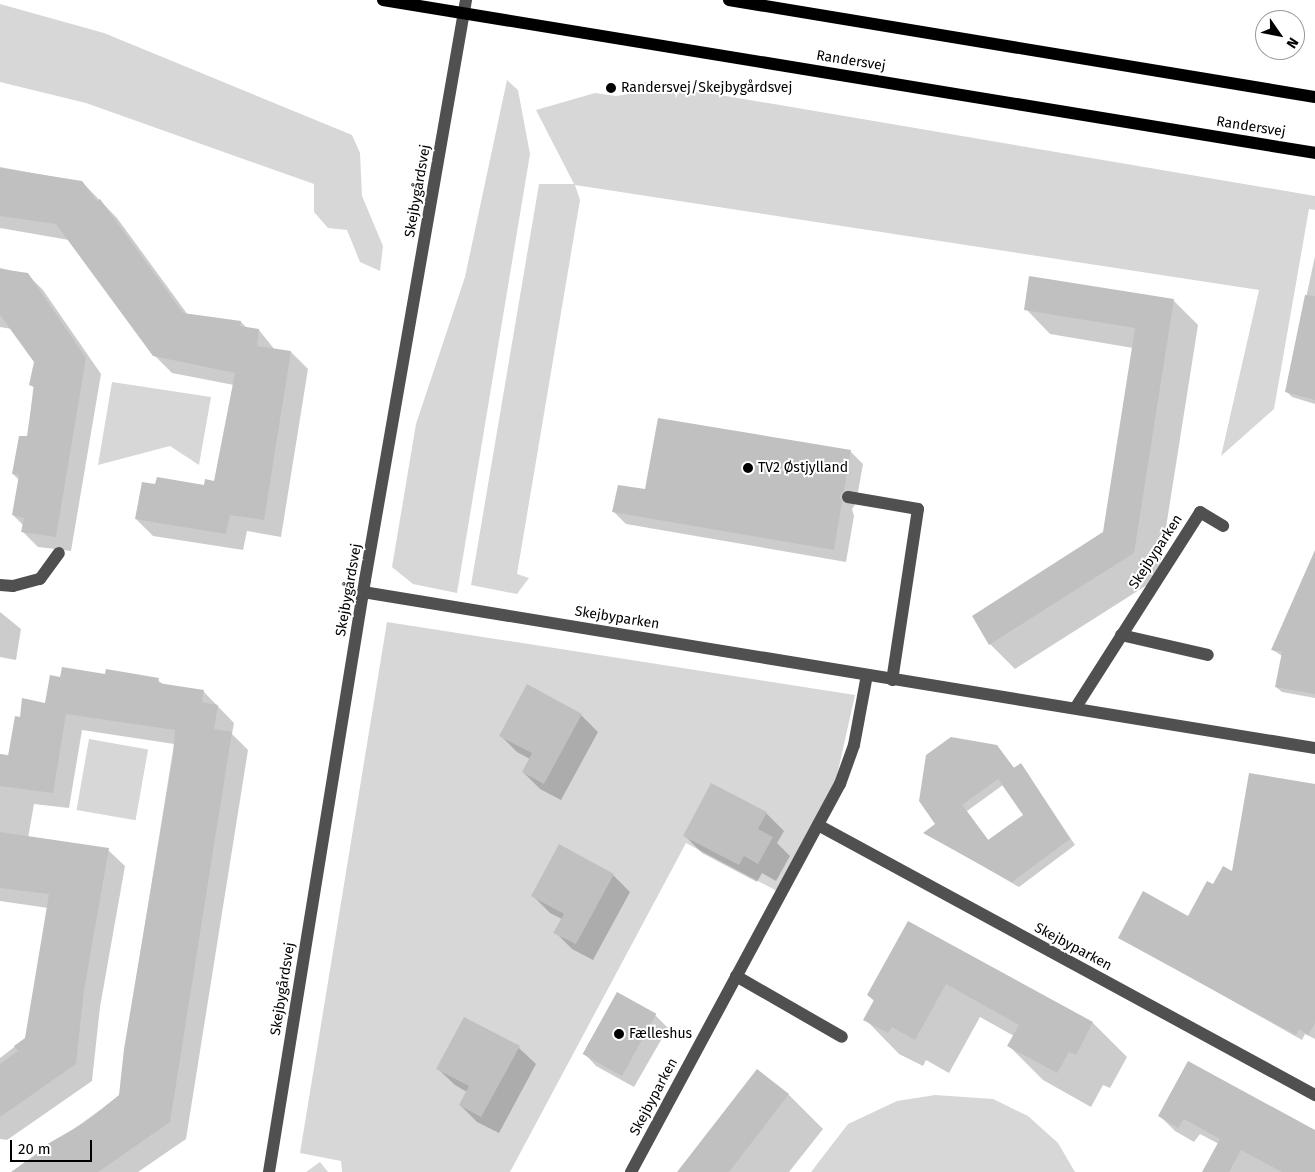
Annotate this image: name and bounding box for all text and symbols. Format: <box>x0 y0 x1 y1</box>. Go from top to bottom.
north arrow <box>1255 10 1305 60</box>
text: N <box>1283 34 1302 51</box>
street label: Randersvej <box>815 47 887 75</box>
place label: Randersvej/Skejbygårdsvej <box>621 80 792 96</box>
marker: Randersvej/Skejbygårdsvej <box>605 82 617 94</box>
street label: Randersvej <box>1215 113 1287 141</box>
street label: Skejbygårdsvej <box>402 143 434 239</box>
place label: TV2 Østjylland <box>758 460 848 476</box>
marker: TV2 Østjylland <box>742 462 754 474</box>
street label: Skejbyparken <box>1126 512 1186 592</box>
street label: Skejbygårdsvej <box>333 542 365 638</box>
street label: Skejbyparken <box>573 603 661 633</box>
street label: Skejbyparken <box>1031 920 1115 974</box>
street label: Skejbygårdsvej <box>267 941 299 1037</box>
place label: Fælleshus <box>629 1026 692 1042</box>
marker: Fælleshus <box>613 1028 625 1040</box>
street label: Skejbyparken <box>627 1055 681 1139</box>
scale bar <box>12 1130 95 1162</box>
text: 20 m <box>18 1140 51 1158</box>

